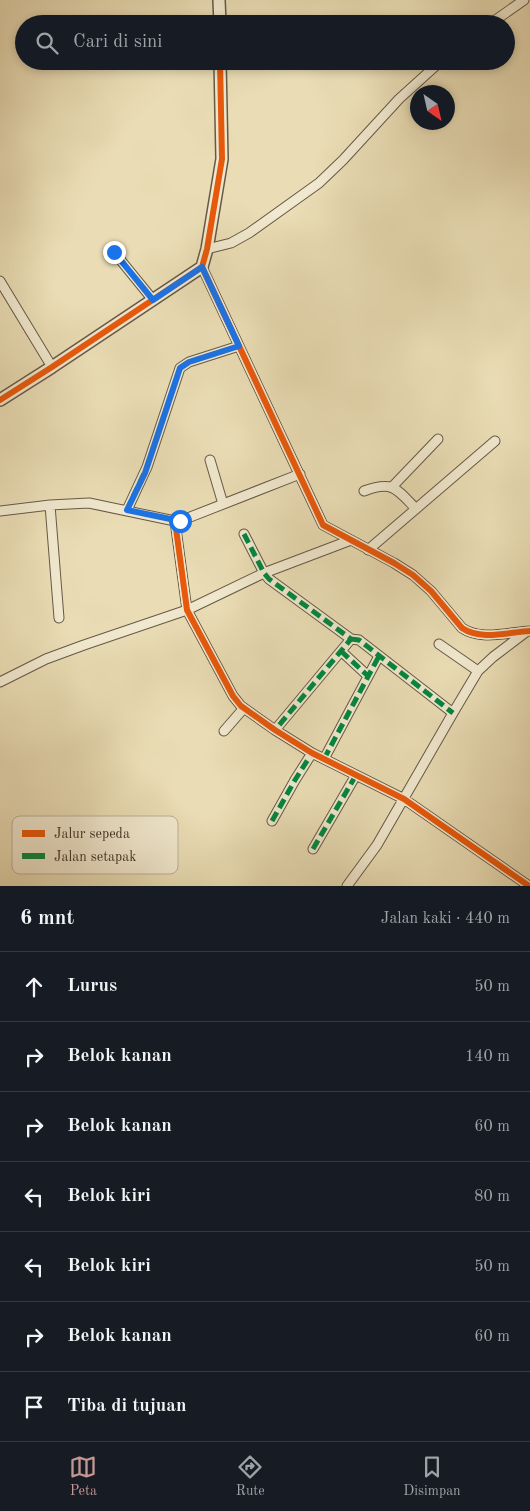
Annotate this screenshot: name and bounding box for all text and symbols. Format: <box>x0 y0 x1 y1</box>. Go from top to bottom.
search box <box>15 15 515 70</box>
icon: search <box>33 29 61 57</box>
text: Cari di sini <box>73 33 163 52</box>
north arrow <box>410 85 455 130</box>
route end <box>103 241 126 264</box>
route start <box>169 510 192 533</box>
legend <box>12 816 178 874</box>
text: Jalur sepeda <box>54 827 130 841</box>
text: Jalan setapak <box>54 850 136 864</box>
text: 6 mnt <box>20 908 74 929</box>
text: Jalan kaki · 440 m <box>381 911 510 927</box>
icon: ahead <box>20 973 48 1001</box>
text: Lurus <box>67 977 117 996</box>
text: 50 m <box>474 979 510 995</box>
icon: right <box>20 1043 48 1071</box>
text: Belok kanan <box>67 1047 172 1066</box>
text: 140 m <box>465 1049 510 1065</box>
icon: right <box>20 1113 48 1141</box>
text: Belok kanan <box>67 1117 172 1136</box>
text: 60 m <box>474 1119 510 1135</box>
icon: left <box>20 1183 48 1211</box>
text: Belok kiri <box>67 1187 151 1206</box>
text: 80 m <box>474 1189 510 1205</box>
icon: left <box>20 1253 48 1281</box>
text: Belok kiri <box>67 1257 151 1276</box>
text: 50 m <box>474 1259 510 1275</box>
icon: right <box>20 1323 48 1351</box>
text: Belok kanan <box>67 1327 172 1346</box>
text: 60 m <box>474 1329 510 1345</box>
icon: arrive <box>20 1393 48 1421</box>
text: Tiba di tujuan <box>67 1397 187 1416</box>
tab: Peta <box>69 1453 97 1500</box>
tab: Rute <box>236 1453 265 1500</box>
tab: Disimpan <box>403 1453 461 1500</box>

